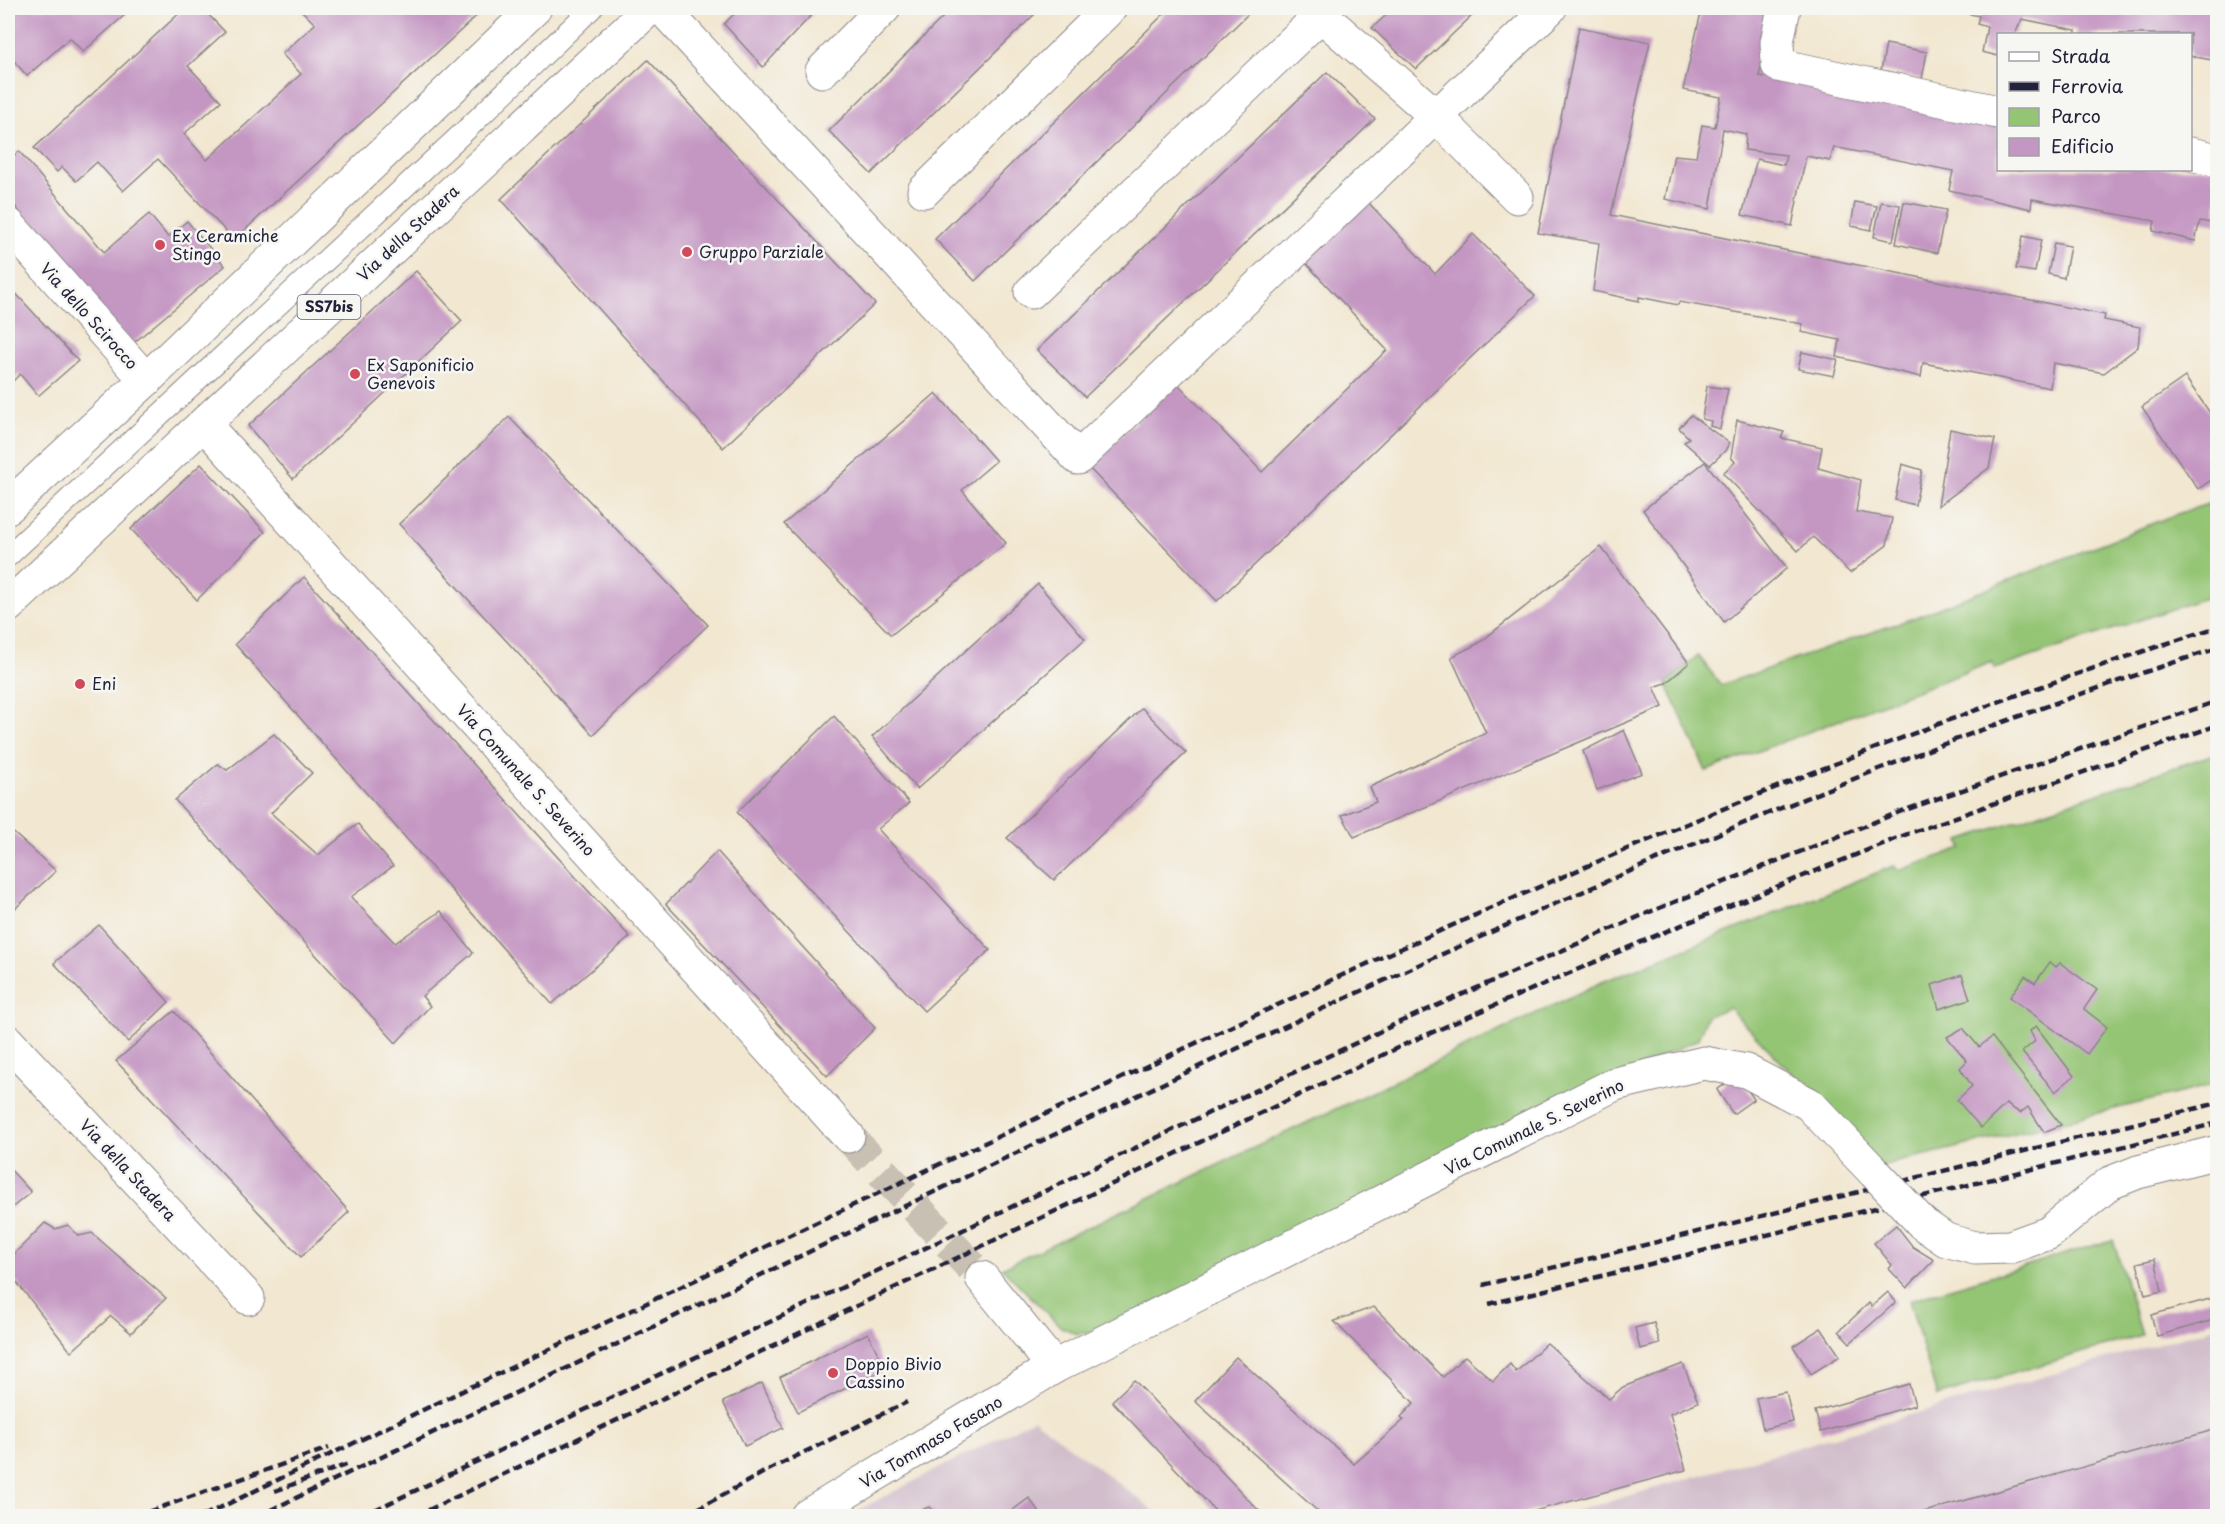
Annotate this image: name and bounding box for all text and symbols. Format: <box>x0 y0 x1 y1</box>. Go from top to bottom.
legend <box>1997 33 2192 171</box>
text: Strada <box>2051 42 2111 69</box>
text: Ferrovia <box>2051 72 2124 99</box>
text: Parco <box>2051 102 2101 129</box>
text: Edificio <box>2051 132 2114 159</box>
street label: Via della Stadera <box>351 178 464 286</box>
place label: Ex Ceramiche Stingo <box>172 223 278 265</box>
marker: Ex Ceramiche Stingo <box>153 238 167 252</box>
place label: Gruppo Parziale <box>699 239 824 263</box>
marker: Gruppo Parziale <box>680 245 694 259</box>
street label: Via dello Scirocco <box>35 257 144 374</box>
road number: SS7bis <box>298 295 360 319</box>
place label: Ex Saponificio Genevois <box>367 352 474 394</box>
marker: Ex Saponificio Genevois <box>348 367 362 381</box>
place label: Eni <box>92 671 116 695</box>
marker: Eni <box>73 677 87 691</box>
street label: Via Comunale S. Severino <box>452 698 602 861</box>
street label: Via Comunale S. Severino <box>1440 1072 1627 1180</box>
street label: Via della Stadera <box>75 1113 183 1226</box>
place label: Doppio Bivio Cassino <box>845 1351 942 1393</box>
marker: Doppio Bivio Cassino <box>826 1366 840 1380</box>
street label: Via Tommaso Fasano <box>855 1389 1007 1493</box>

